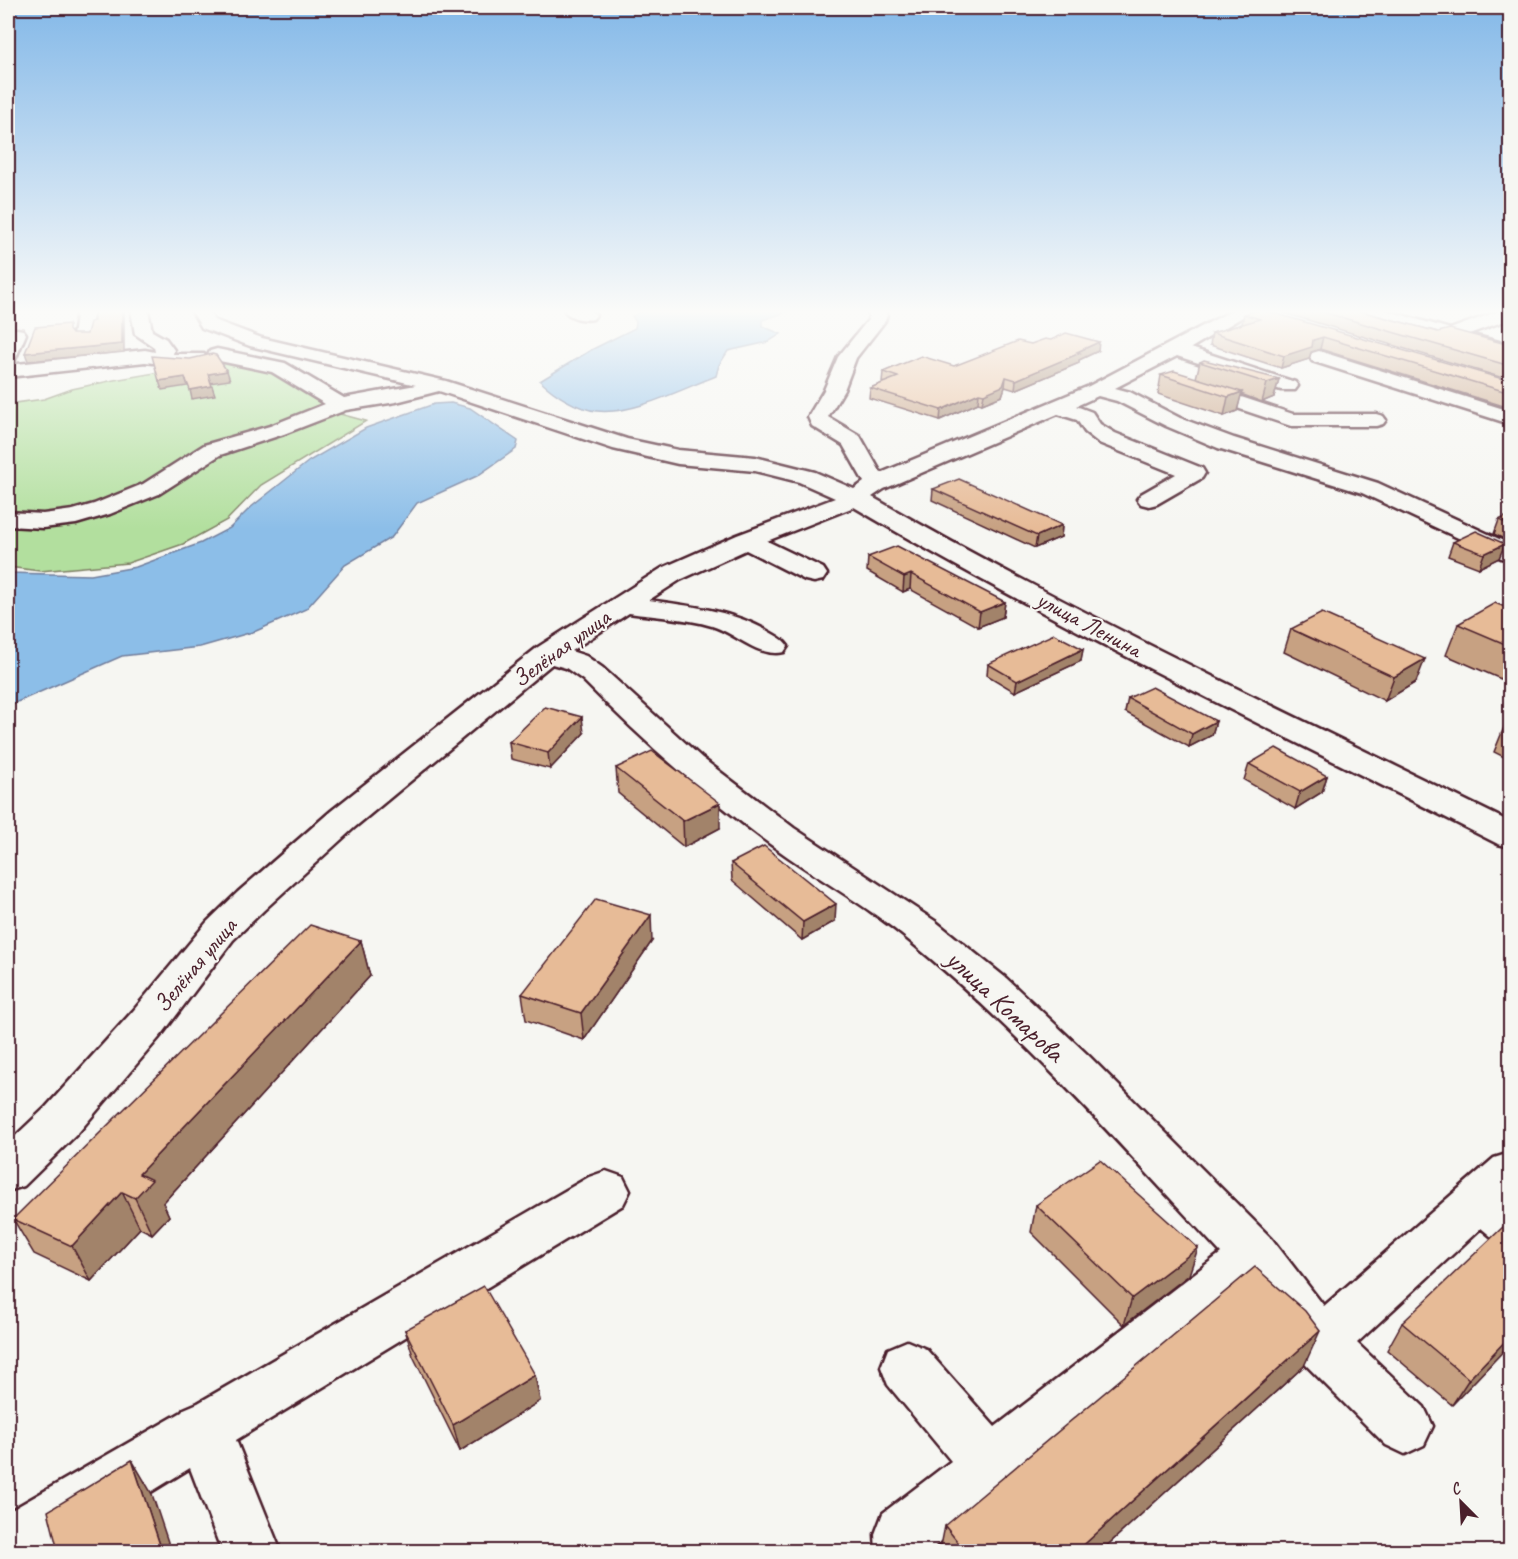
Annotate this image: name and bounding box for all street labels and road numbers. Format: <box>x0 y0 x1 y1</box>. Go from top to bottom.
street label: улица Ленина <box>1030 583 1148 665</box>
street label: Зелёная улица <box>506 602 617 694</box>
street label: Зелёная улица <box>147 911 244 1018</box>
street label: улица Комарова <box>938 940 1074 1070</box>

